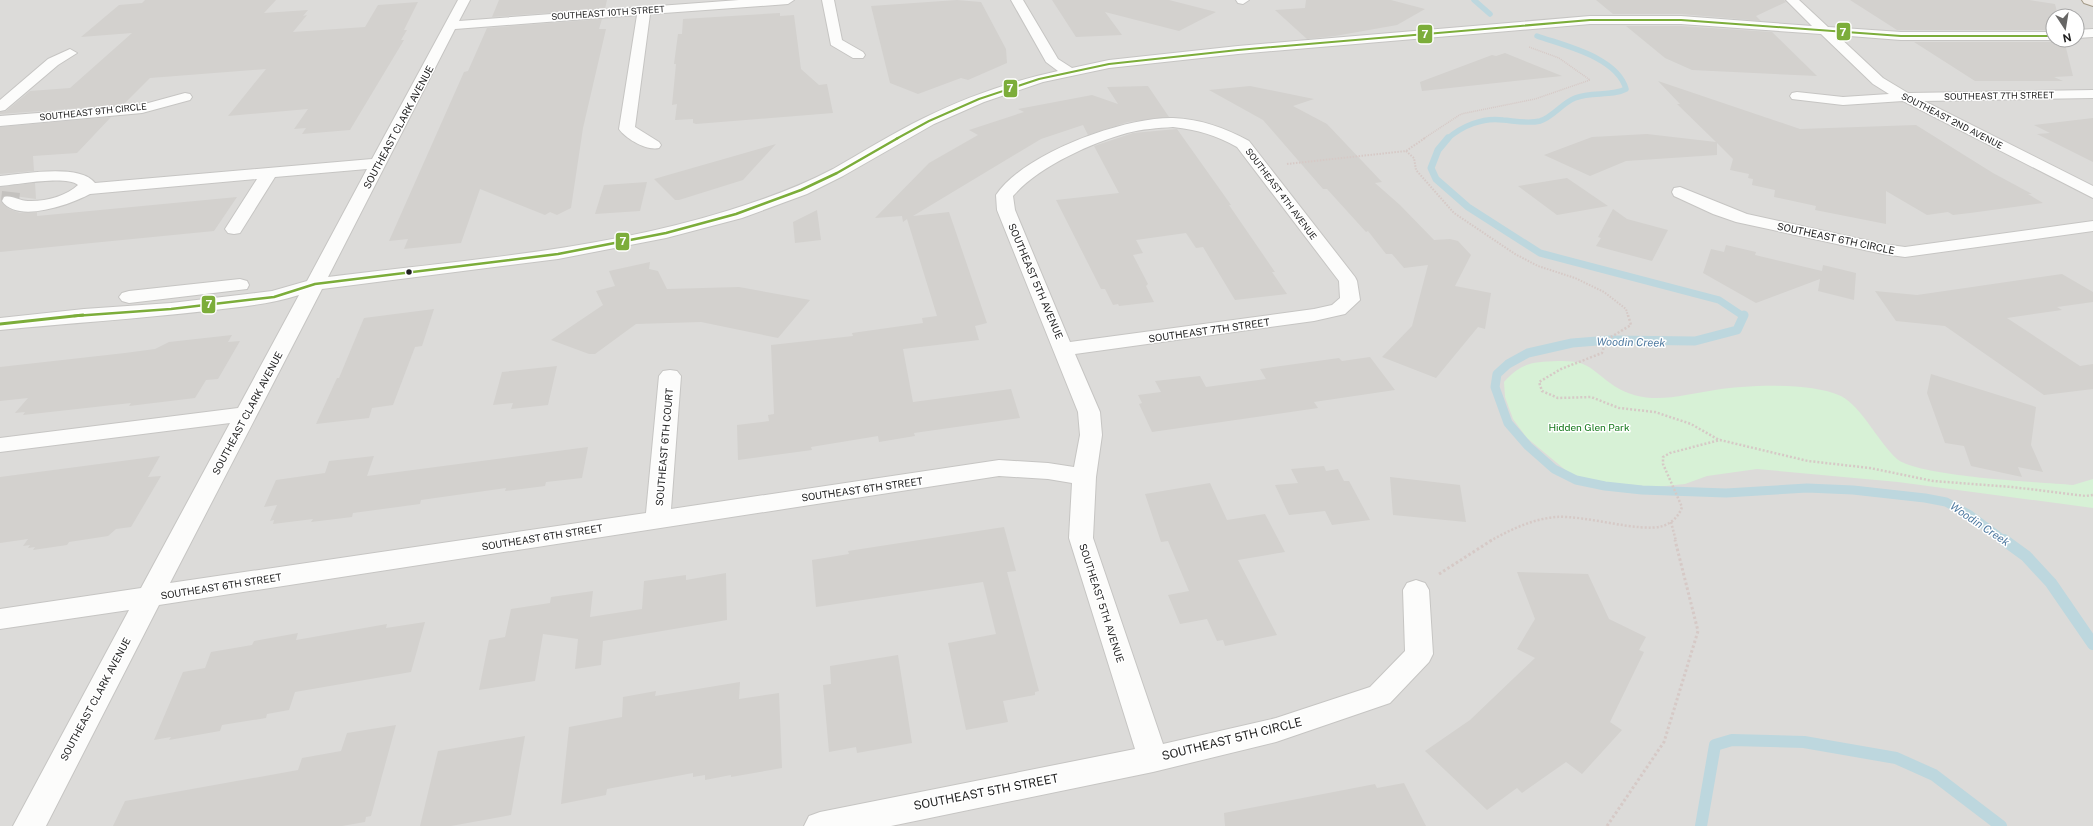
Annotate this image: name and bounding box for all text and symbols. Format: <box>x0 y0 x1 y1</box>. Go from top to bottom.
street label: SOUTHEAST 10TH STREET <box>551 3 666 22</box>
north arrow <box>2045 8 2085 48</box>
line badge: 7 <box>1836 22 1851 41</box>
line badge: 7 <box>1417 24 1433 44</box>
text: 7 <box>1840 26 1847 38</box>
text: 7 <box>1422 28 1429 40</box>
text: N <box>2062 31 2073 45</box>
street label: SOUTHEAST CLARK AVENUE <box>360 63 436 191</box>
line badge: 7 <box>1003 79 1018 98</box>
text: 7 <box>1007 82 1014 94</box>
street label: SOUTHEAST 7TH STREET <box>1944 89 2055 102</box>
street label: SOUTHEAST 2ND AVENUE <box>1900 90 2005 151</box>
street label: SOUTHEAST 9TH CIRCLE <box>39 100 148 123</box>
street label: SOUTHEAST 4TH AVENUE <box>1243 146 1320 242</box>
street label: SOUTHEAST 6TH CIRCLE <box>1776 220 1896 256</box>
street label: SOUTHEAST 5TH AVENUE <box>1006 221 1066 341</box>
line badge: 7 <box>615 232 630 251</box>
text: 7 <box>620 235 627 247</box>
unlabelled marker <box>404 267 414 277</box>
line badge: 7 <box>201 295 216 314</box>
text: 7 <box>206 298 213 310</box>
street label: SOUTHEAST 7TH STREET <box>1148 316 1270 344</box>
water label: Woodin Creek <box>1597 335 1666 349</box>
street label: SOUTHEAST CLARK AVENUE <box>209 349 285 477</box>
street label: SOUTHEAST 6TH COURT <box>653 387 675 506</box>
park label: Hidden Glen Park <box>1548 421 1630 433</box>
street label: SOUTHEAST 6TH STREET <box>801 475 924 503</box>
water label: Woodin Creek <box>1948 500 2012 548</box>
street label: SOUTHEAST 6TH STREET <box>481 521 603 553</box>
street label: SOUTHEAST 5TH AVENUE <box>1077 542 1127 664</box>
street label: SOUTHEAST 6TH STREET <box>160 570 282 602</box>
street label: SOUTHEAST CLARK AVENUE <box>57 635 133 763</box>
street label: SOUTHEAST 5TH CIRCLE <box>1160 715 1304 763</box>
street label: SOUTHEAST 5TH STREET <box>912 771 1060 813</box>

